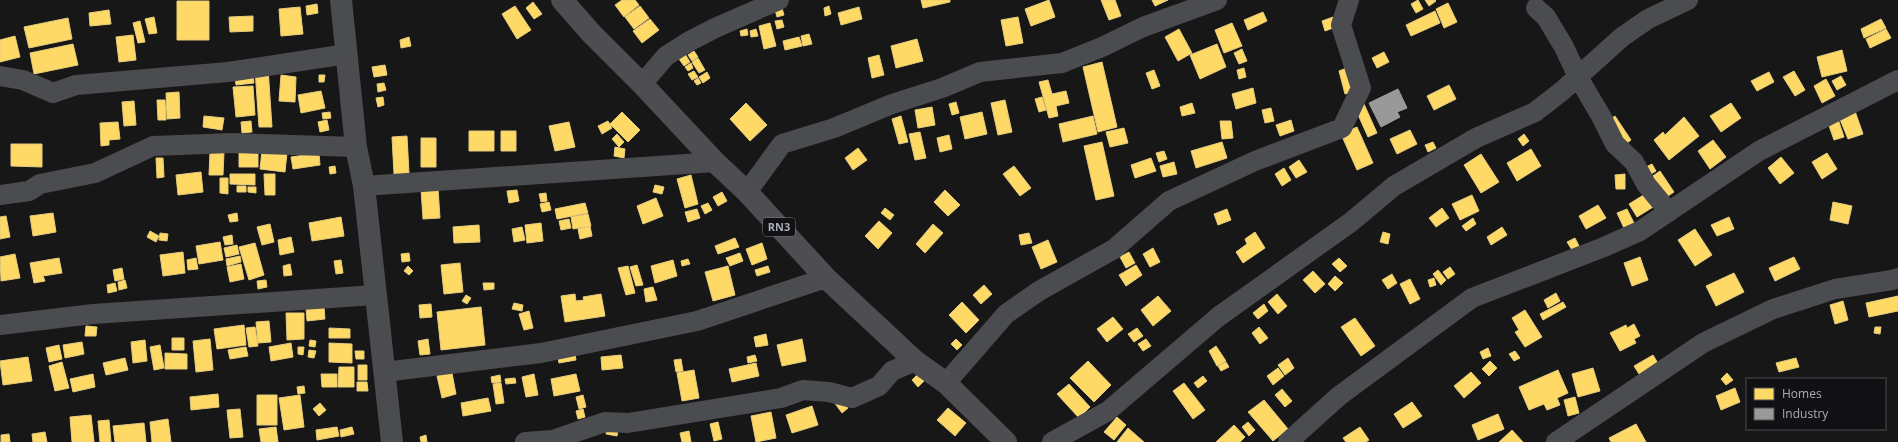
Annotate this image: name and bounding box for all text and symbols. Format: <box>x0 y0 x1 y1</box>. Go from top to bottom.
road number: RN3 <box>763 218 795 236</box>
legend <box>1746 378 1886 430</box>
text: Homes <box>1782 385 1822 402</box>
text: Industry <box>1782 405 1829 422</box>

